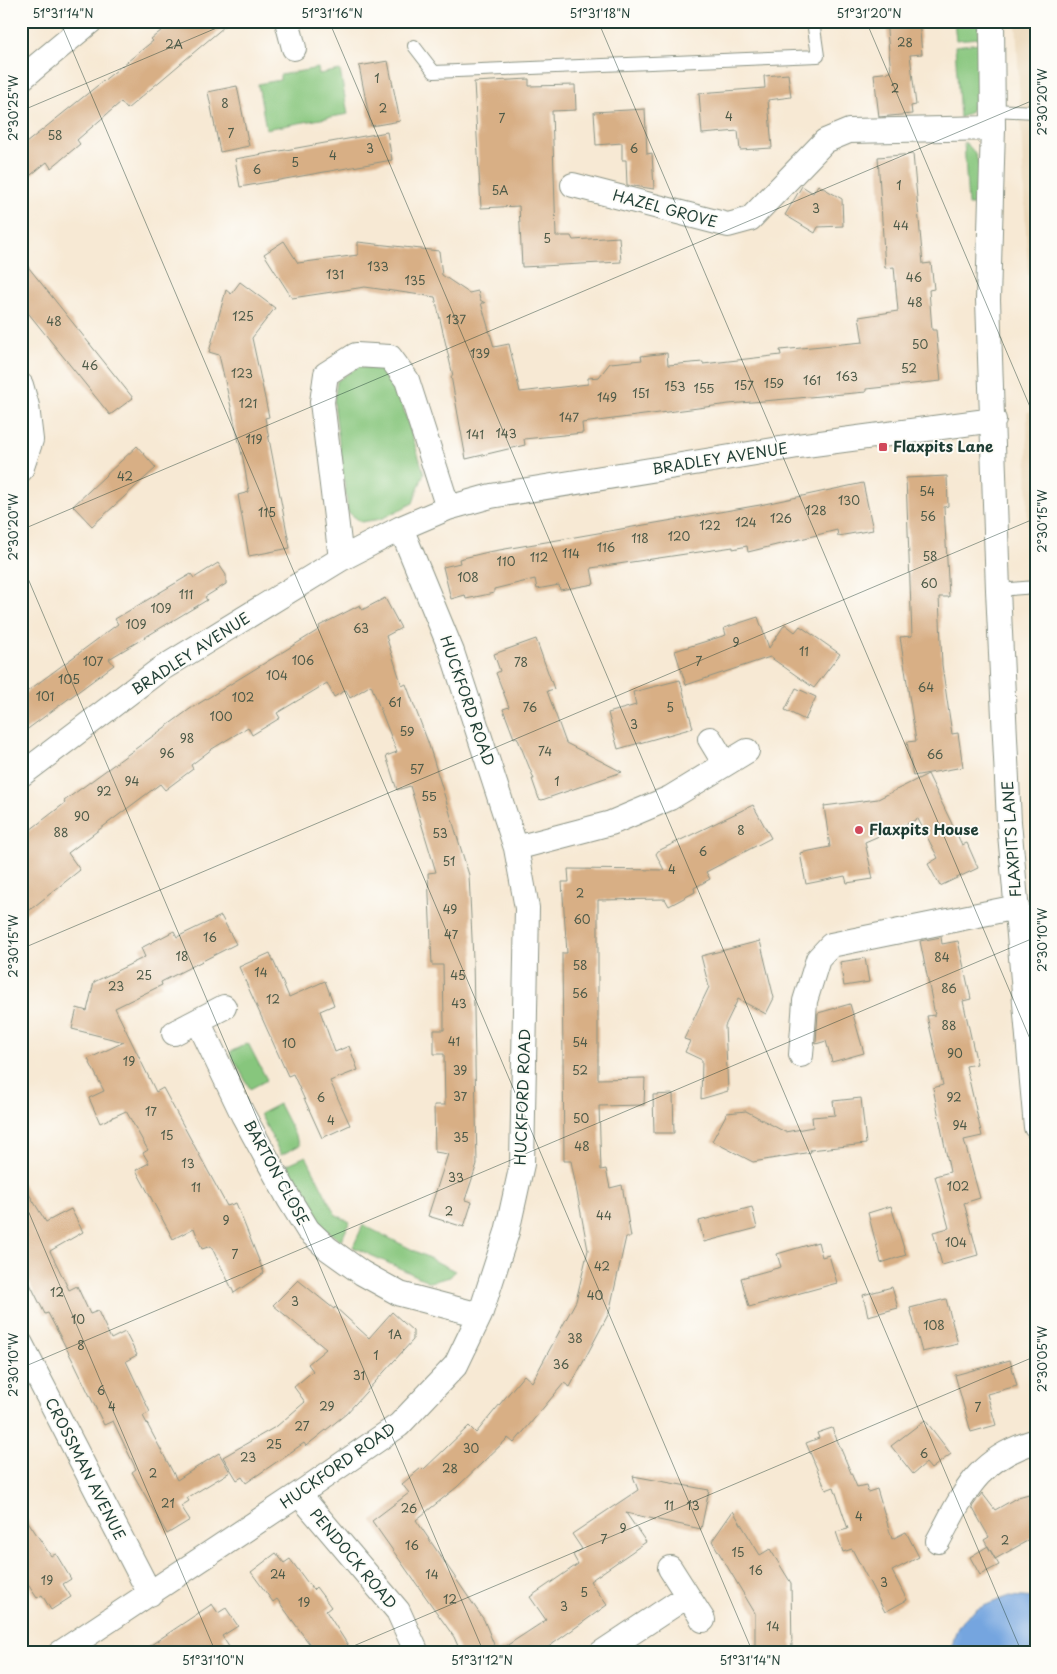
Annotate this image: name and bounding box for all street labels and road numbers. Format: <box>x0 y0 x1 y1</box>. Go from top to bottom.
street label: HAZEL GROVE <box>610 183 720 233</box>
street label: BRADLEY AVENUE <box>650 435 789 480</box>
street label: BRADLEY AVENUE <box>127 606 254 700</box>
street label: HUCKFORD ROAD <box>435 632 502 769</box>
street label: FLAXPITS LANE <box>995 780 1026 898</box>
street label: HUCKFORD ROAD <box>508 1028 535 1166</box>
street label: BARTON CLOSE <box>239 1115 316 1229</box>
street label: CROSSMAN AVENUE <box>40 1393 132 1544</box>
street label: HUCKFORD ROAD <box>275 1416 400 1513</box>
street label: PENDOCK ROAD <box>305 1503 403 1613</box>

